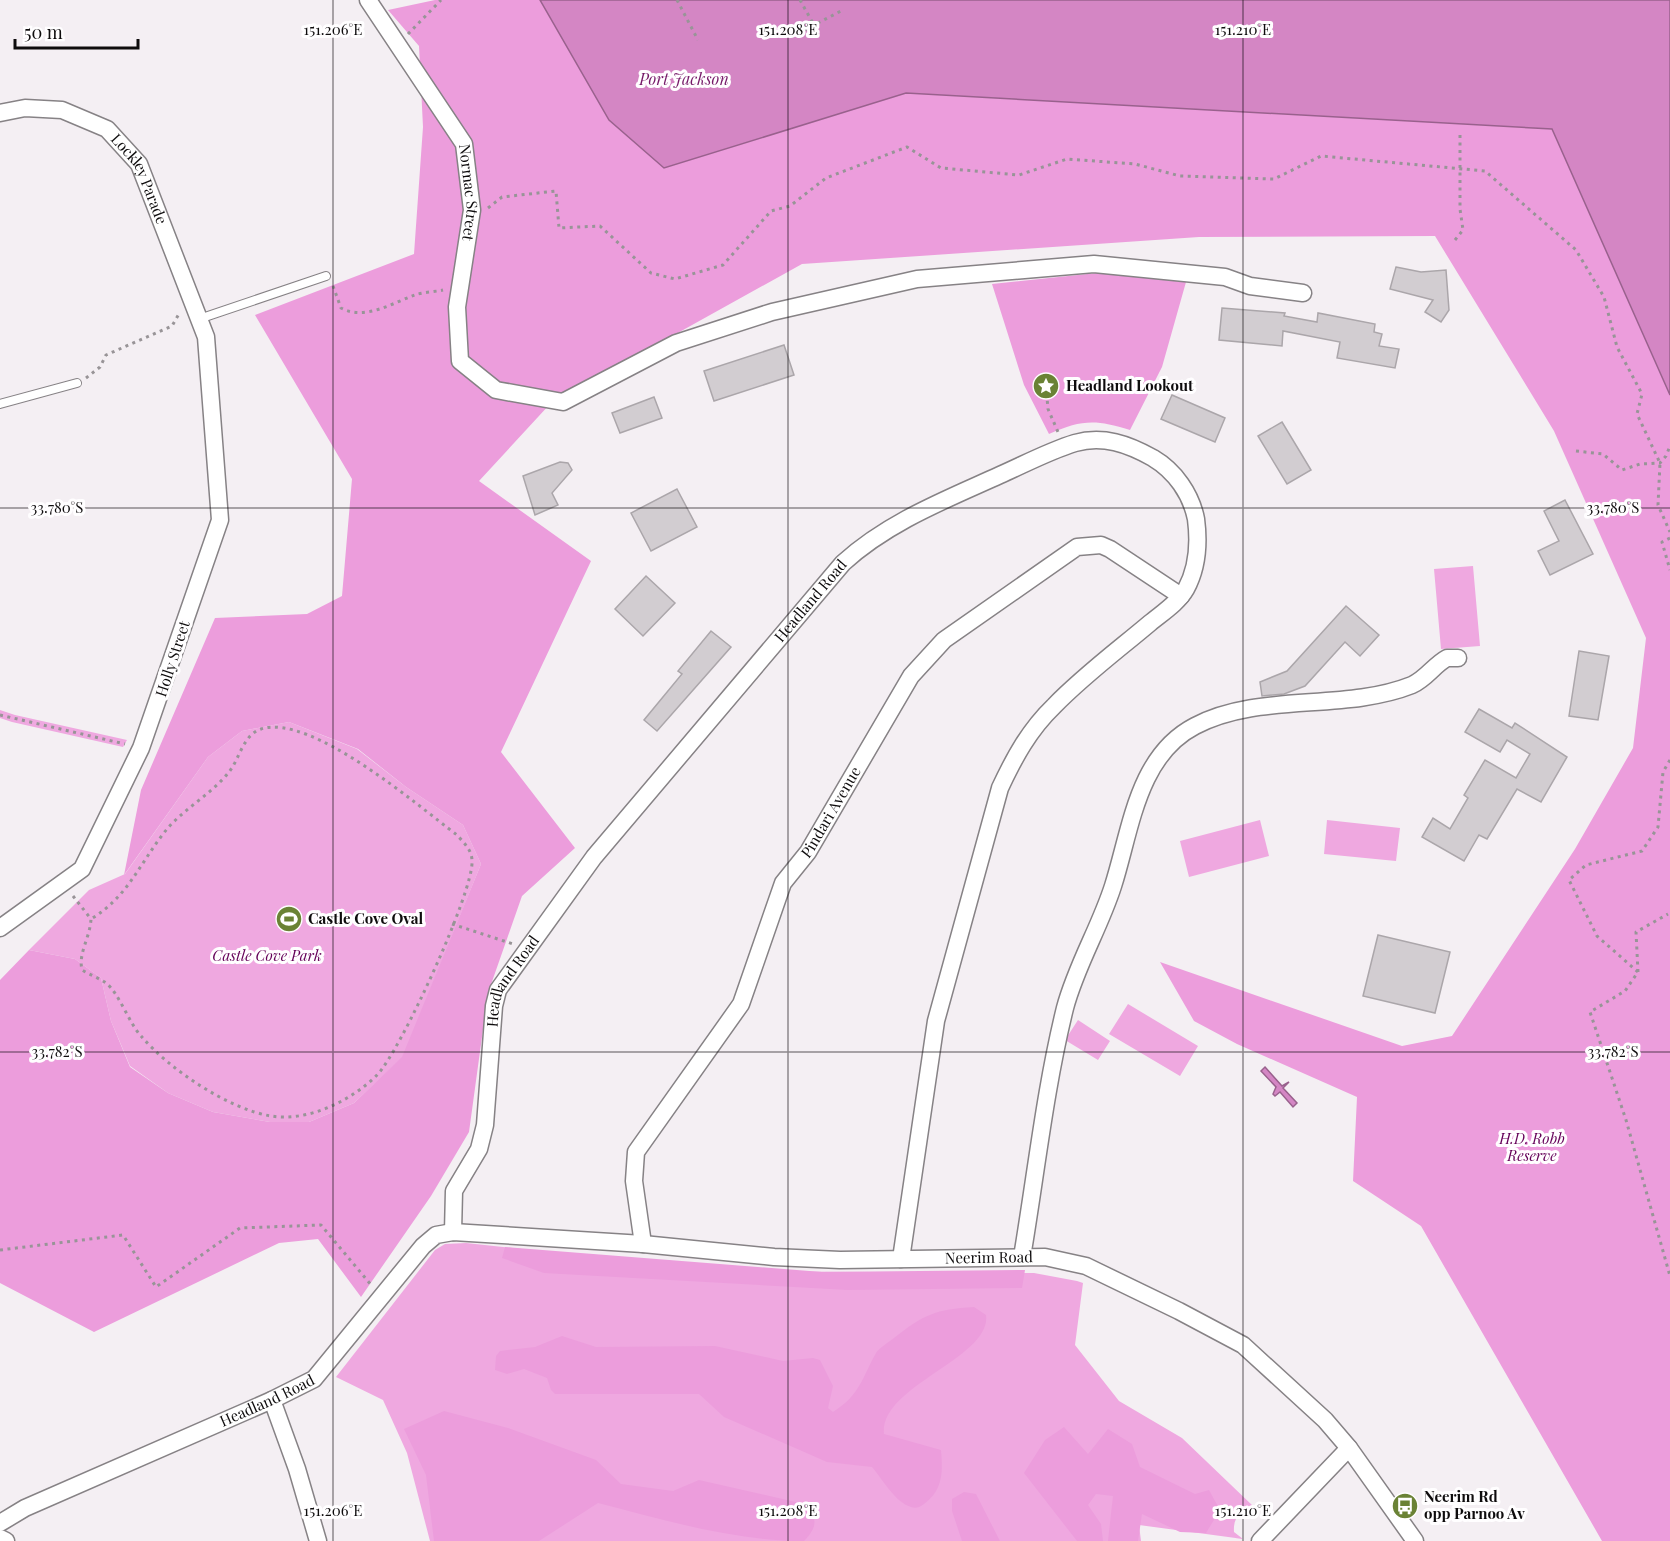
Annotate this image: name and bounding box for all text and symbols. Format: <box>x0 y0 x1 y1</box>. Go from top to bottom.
scale bar <box>15 12 138 50</box>
text: 151.206°E <box>304 19 362 39</box>
text: 151.208°E <box>758 19 818 39</box>
text: 151.210°E <box>1215 19 1271 39</box>
text: 50 m <box>24 20 63 44</box>
water label: Port Jackson <box>638 68 729 89</box>
street label: Lockley Parade <box>107 129 172 227</box>
street label: Normac Street <box>455 143 483 243</box>
place icon: Headland Lookout <box>1031 371 1061 401</box>
place label: Headland Lookout <box>1066 375 1194 395</box>
text: 33.780°S <box>31 497 83 517</box>
text: 33.780°S <box>1587 497 1639 517</box>
street label: Headland Road <box>769 555 851 646</box>
street label: Holly Street <box>150 617 194 699</box>
street label: Pindari Avenue <box>796 763 865 862</box>
sports icon: Castle Cove Oval <box>274 904 304 934</box>
place label: Castle Cove Oval <box>308 908 423 928</box>
street label: Headland Road <box>481 931 543 1028</box>
park label: Castle Cove Park <box>212 945 322 965</box>
text: 33.782°S <box>31 1041 83 1061</box>
text: 33.782°S <box>1587 1041 1639 1061</box>
park label: H.D. Robb Reserve <box>1498 1128 1565 1165</box>
street label: Neerim Road <box>945 1246 1033 1267</box>
street label: Headland Road <box>216 1369 318 1431</box>
place label: Neerim Rd opp Parnoo Av <box>1424 1486 1525 1523</box>
bus stop icon: Neerim Rd opp Parnoo Av <box>1390 1491 1420 1521</box>
text: 151.206°E <box>304 1500 362 1520</box>
text: 151.208°E <box>758 1500 818 1520</box>
text: 151.210°E <box>1215 1500 1271 1520</box>

